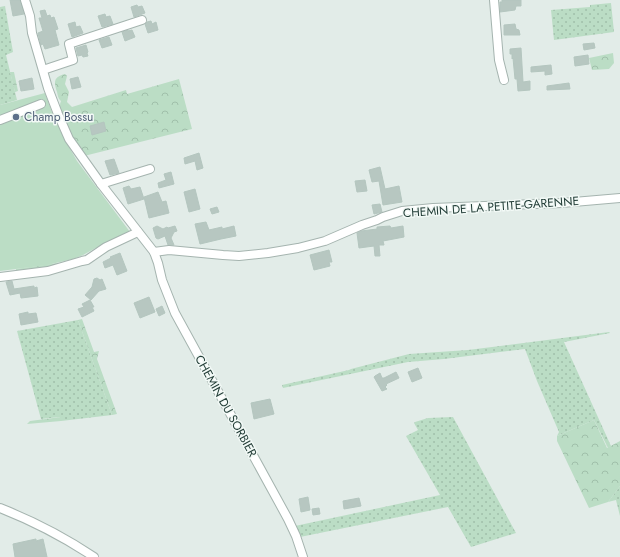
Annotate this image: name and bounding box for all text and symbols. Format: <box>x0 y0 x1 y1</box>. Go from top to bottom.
place label: Champ Bossu <box>24 108 93 126</box>
marker: Champ Bossu <box>11 112 21 122</box>
street label: CHEMIN DE LA PETITE-GARENNE <box>402 192 580 222</box>
street label: CHEMIN DU SORBIER <box>191 352 262 460</box>

